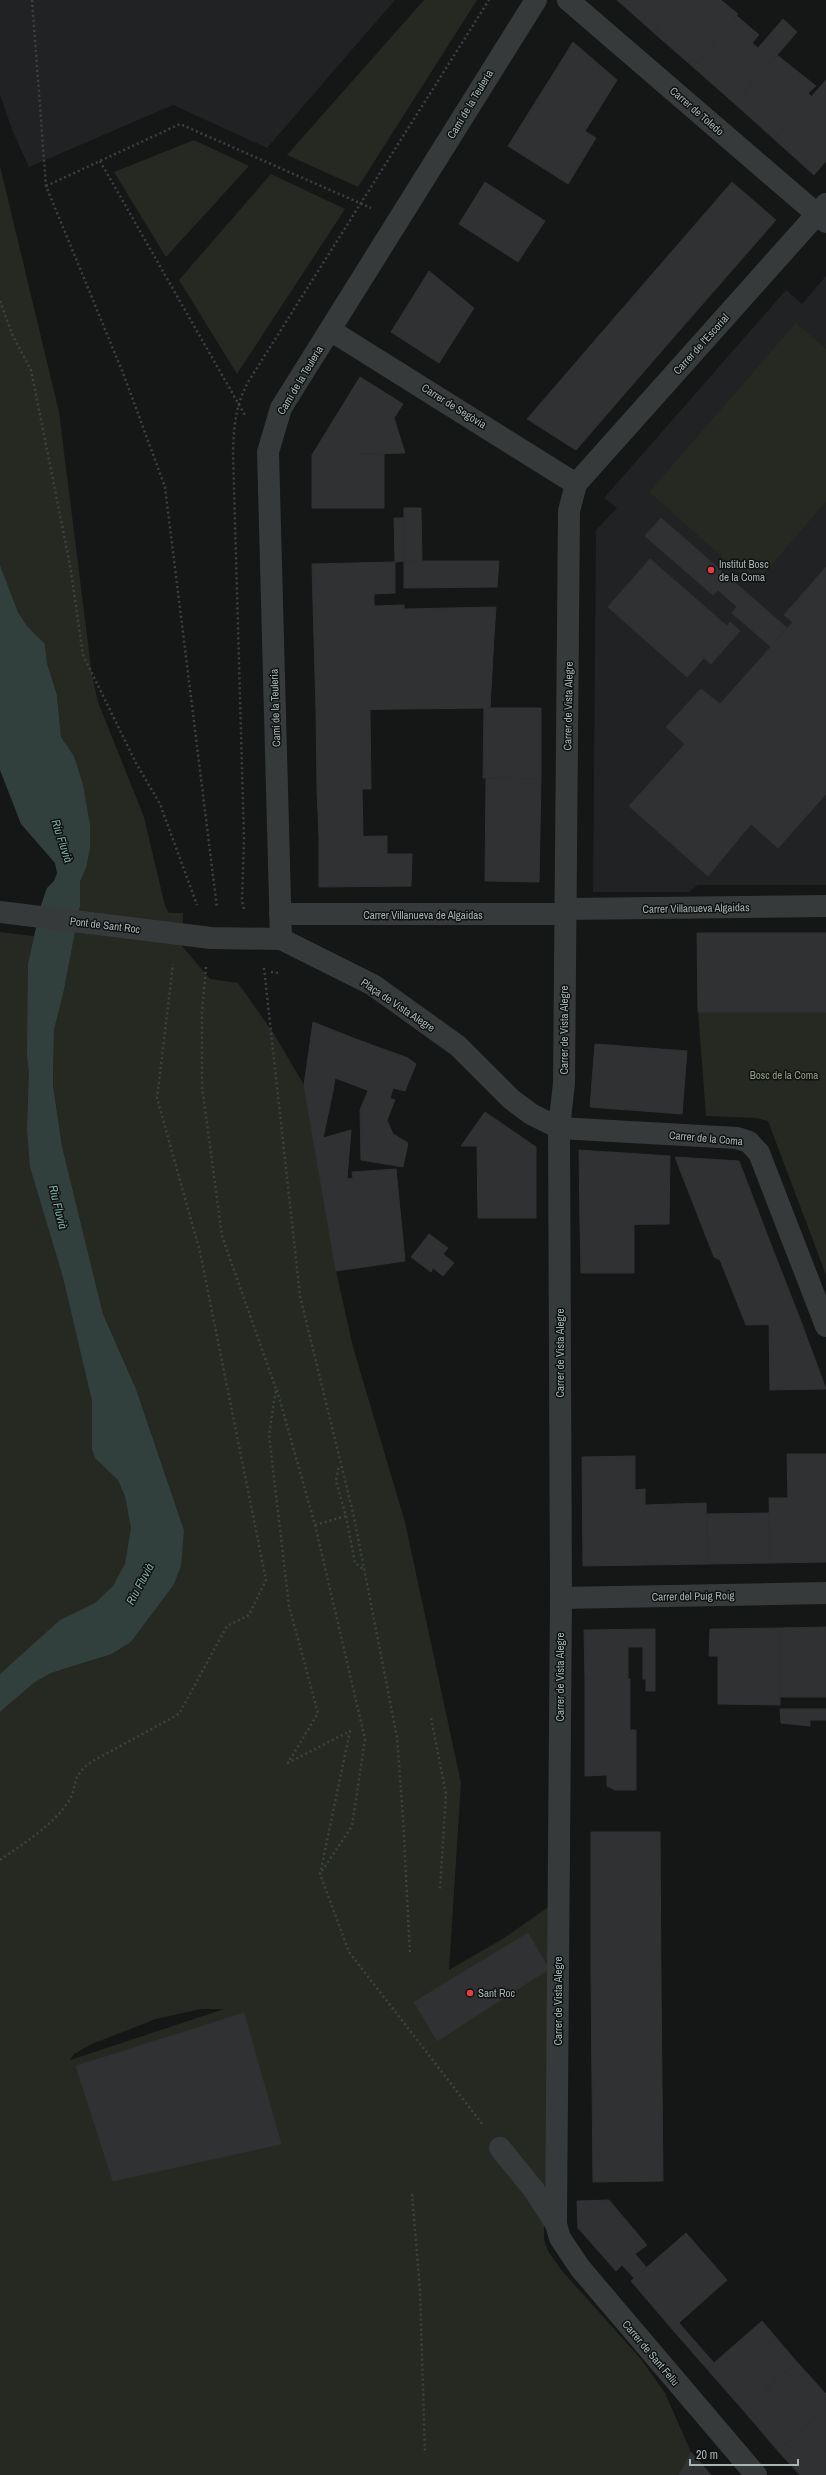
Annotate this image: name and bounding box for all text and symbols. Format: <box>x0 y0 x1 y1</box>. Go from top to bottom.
street label: Camí de la Teuleria <box>444 67 496 141</box>
street label: Carrer de Toledo <box>667 84 727 138</box>
street label: Carrer de l'Escorial <box>670 311 732 377</box>
street label: Camí de la Teuleria <box>274 343 326 417</box>
street label: Carrer de Segòvia <box>419 381 489 431</box>
place label: Institut Bosc de la Coma <box>719 557 769 584</box>
marker: Institut Bosc de la Coma <box>706 565 716 575</box>
street label: Carrer de Vista Alegre <box>560 661 576 751</box>
street label: Camí de la Teuleria <box>267 669 283 747</box>
water label: Riu Fluvià <box>47 817 77 865</box>
street label: Carrer Villanueva Algaidas <box>642 900 750 916</box>
street label: Carrer Villanueva de Algaidas <box>363 908 483 922</box>
street label: Pont de Sant Roc <box>69 914 141 936</box>
street label: Plaça de Vista Alegre <box>358 975 438 1035</box>
street label: Carrer de Vista Alegre <box>557 985 571 1075</box>
park label: Bosc de la Coma <box>750 1068 818 1082</box>
street label: Carrer de la Coma <box>668 1128 744 1148</box>
water label: Riu Fluvià <box>45 1183 71 1231</box>
street label: Carrer de Vista Alegre <box>553 1308 567 1398</box>
water label: Riu Fluvià <box>122 1560 158 1608</box>
street label: Carrer del Puig Roig <box>652 1588 734 1604</box>
street label: Carrer de Vista Alegre <box>553 1632 567 1722</box>
street label: Carrer de Vista Alegre <box>551 1956 565 2046</box>
place label: Sant Roc <box>478 1986 516 2000</box>
marker: Sant Roc <box>465 1988 475 1998</box>
street label: Carrer de Sant Feliu <box>620 2317 682 2389</box>
scale bar <box>690 2441 798 2467</box>
text: 20 m <box>696 2447 718 2463</box>

